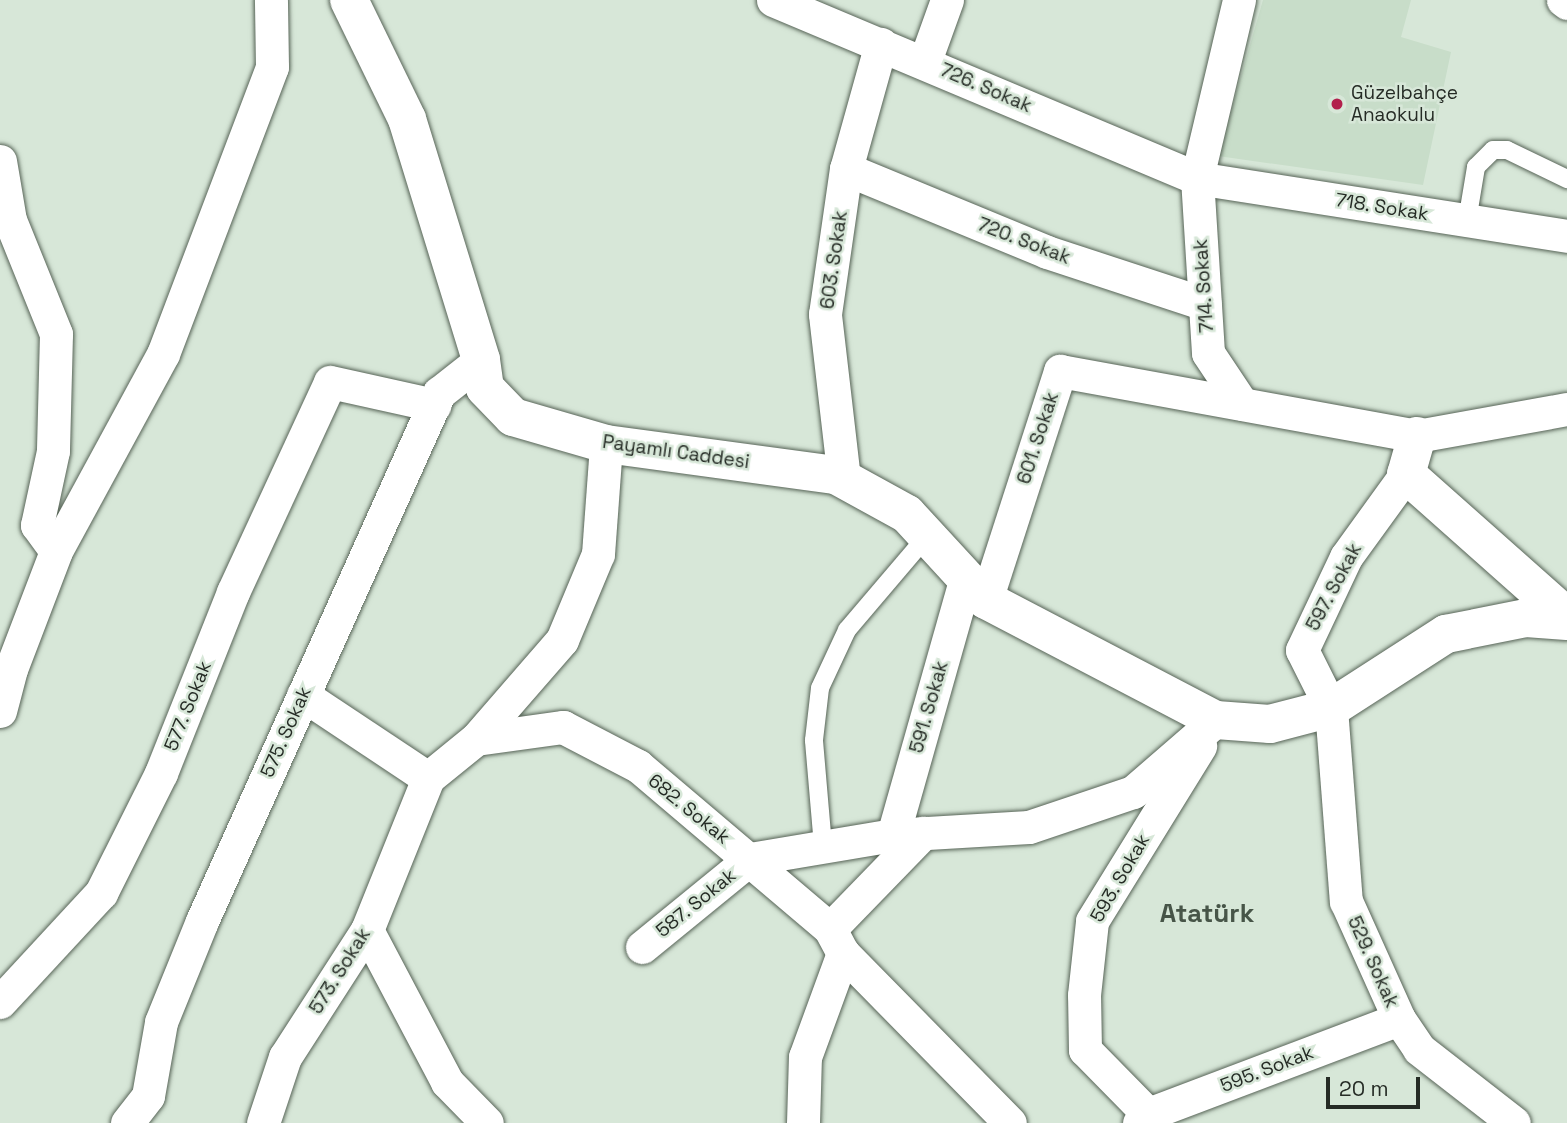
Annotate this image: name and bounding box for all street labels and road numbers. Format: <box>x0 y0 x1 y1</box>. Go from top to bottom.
street label: 726. Sokak <box>937 58 1035 118</box>
street label: 718. Sokak <box>1334 188 1430 226</box>
street label: 603. Sokak <box>816 209 852 311</box>
street label: 720. Sokak <box>974 213 1074 269</box>
street label: 714. Sokak <box>1189 238 1219 334</box>
street label: 601. Sokak <box>1012 389 1064 487</box>
street label: Payamlı Caddesi <box>601 430 751 474</box>
street label: 597. Sokak <box>1301 539 1367 635</box>
street label: 577. Sokak <box>160 657 216 755</box>
street label: 591. Sokak <box>905 658 953 756</box>
street label: 575. Sokak <box>256 683 316 781</box>
street label: 682. Sokak <box>643 769 735 849</box>
street label: 593. Sokak <box>1085 830 1155 926</box>
street label: 587. Sokak <box>651 864 741 942</box>
street label: 529. Sokak <box>1343 912 1403 1012</box>
street label: 573. Sokak <box>304 924 376 1018</box>
street label: 595. Sokak <box>1217 1041 1317 1097</box>

